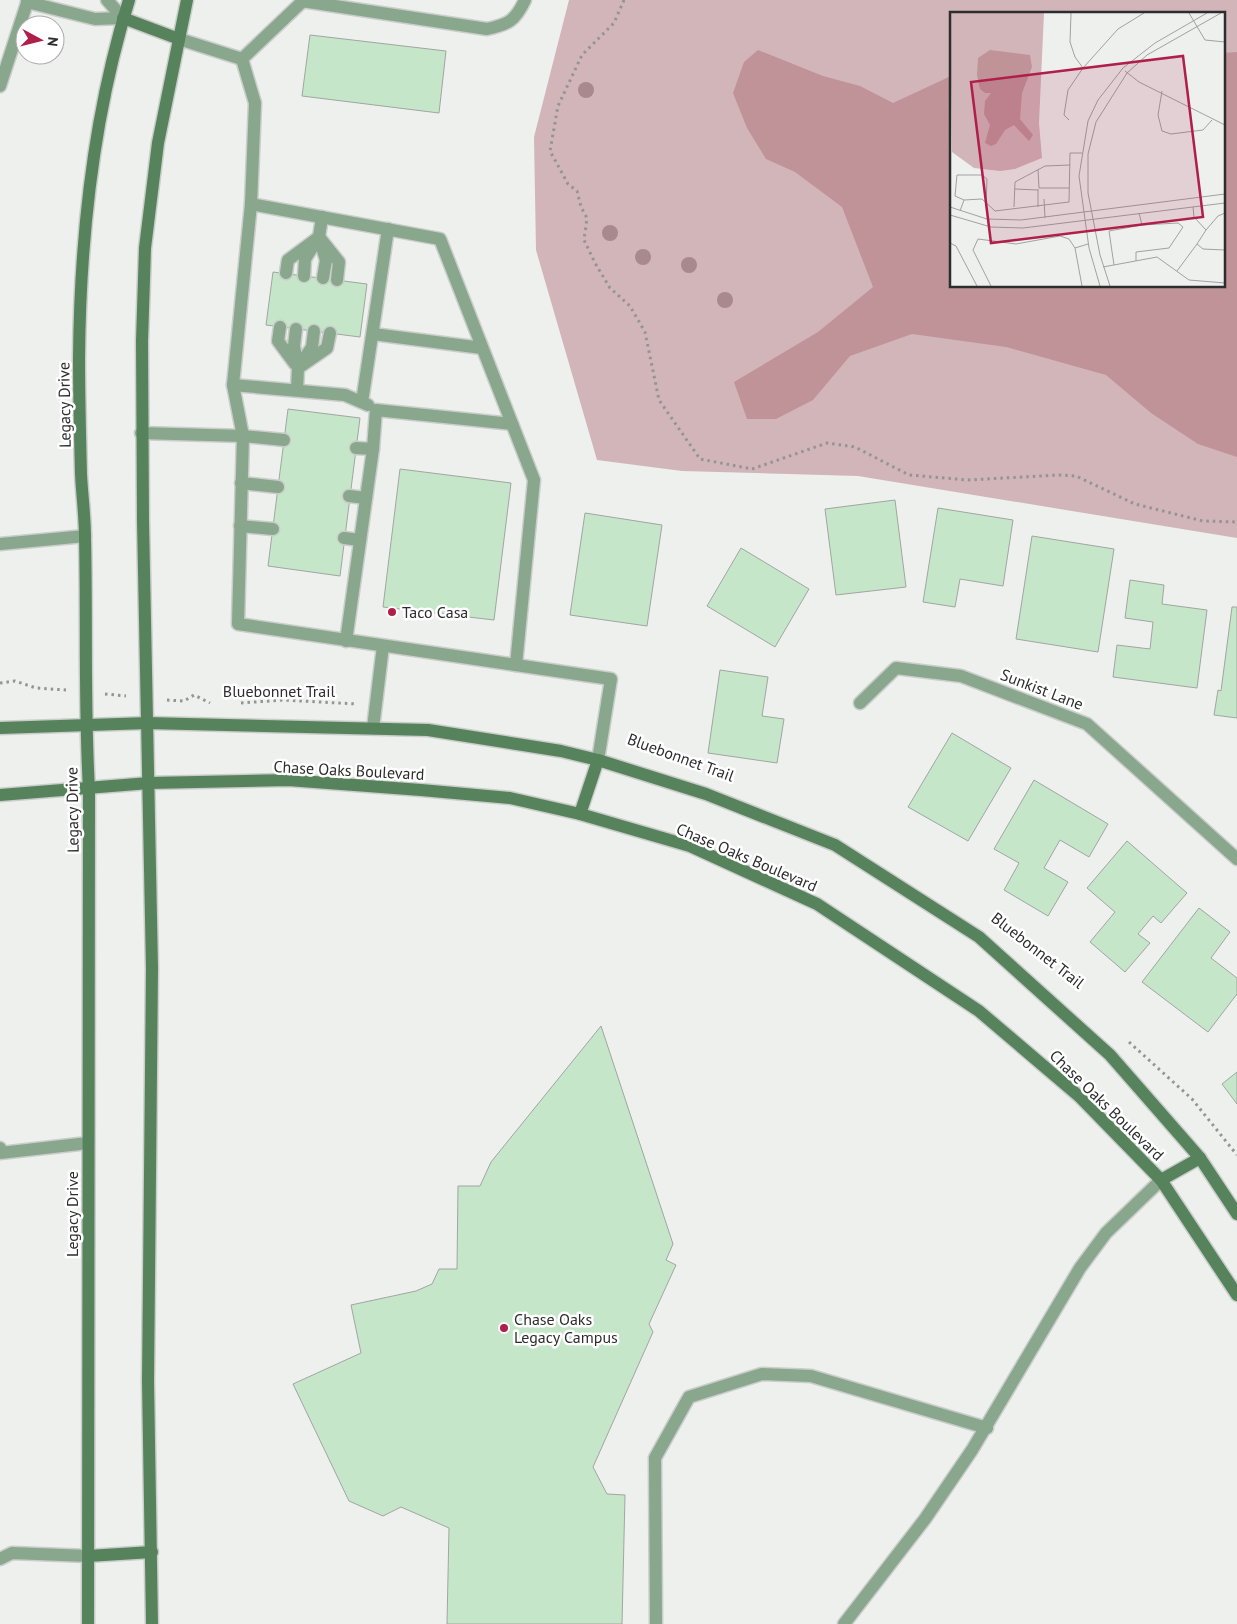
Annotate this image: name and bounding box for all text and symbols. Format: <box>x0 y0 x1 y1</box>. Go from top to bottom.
inset map <box>950 12 1224 288</box>
north arrow <box>15 15 65 65</box>
text: N <box>43 36 62 47</box>
street label: Legacy Drive <box>53 362 75 448</box>
place label: Taco Casa <box>402 602 468 622</box>
marker: Taco Casa <box>386 606 398 618</box>
street label: Sunkist Lane <box>998 664 1086 714</box>
street label: Bluebonnet Trail <box>223 681 336 701</box>
street label: Bluebonnet Trail <box>625 728 738 786</box>
street label: Chase Oaks Boulevard <box>273 756 425 784</box>
street label: Legacy Drive <box>61 767 83 853</box>
street label: Chase Oaks Boulevard <box>674 818 820 896</box>
street label: Bluebonnet Trail <box>988 908 1089 993</box>
street label: Chase Oaks Boulevard <box>1046 1045 1168 1165</box>
street label: Legacy Drive <box>62 1171 82 1257</box>
place label: Chase Oaks Legacy Campus <box>514 1309 618 1347</box>
marker: Chase Oaks Legacy Campus <box>498 1322 510 1334</box>

